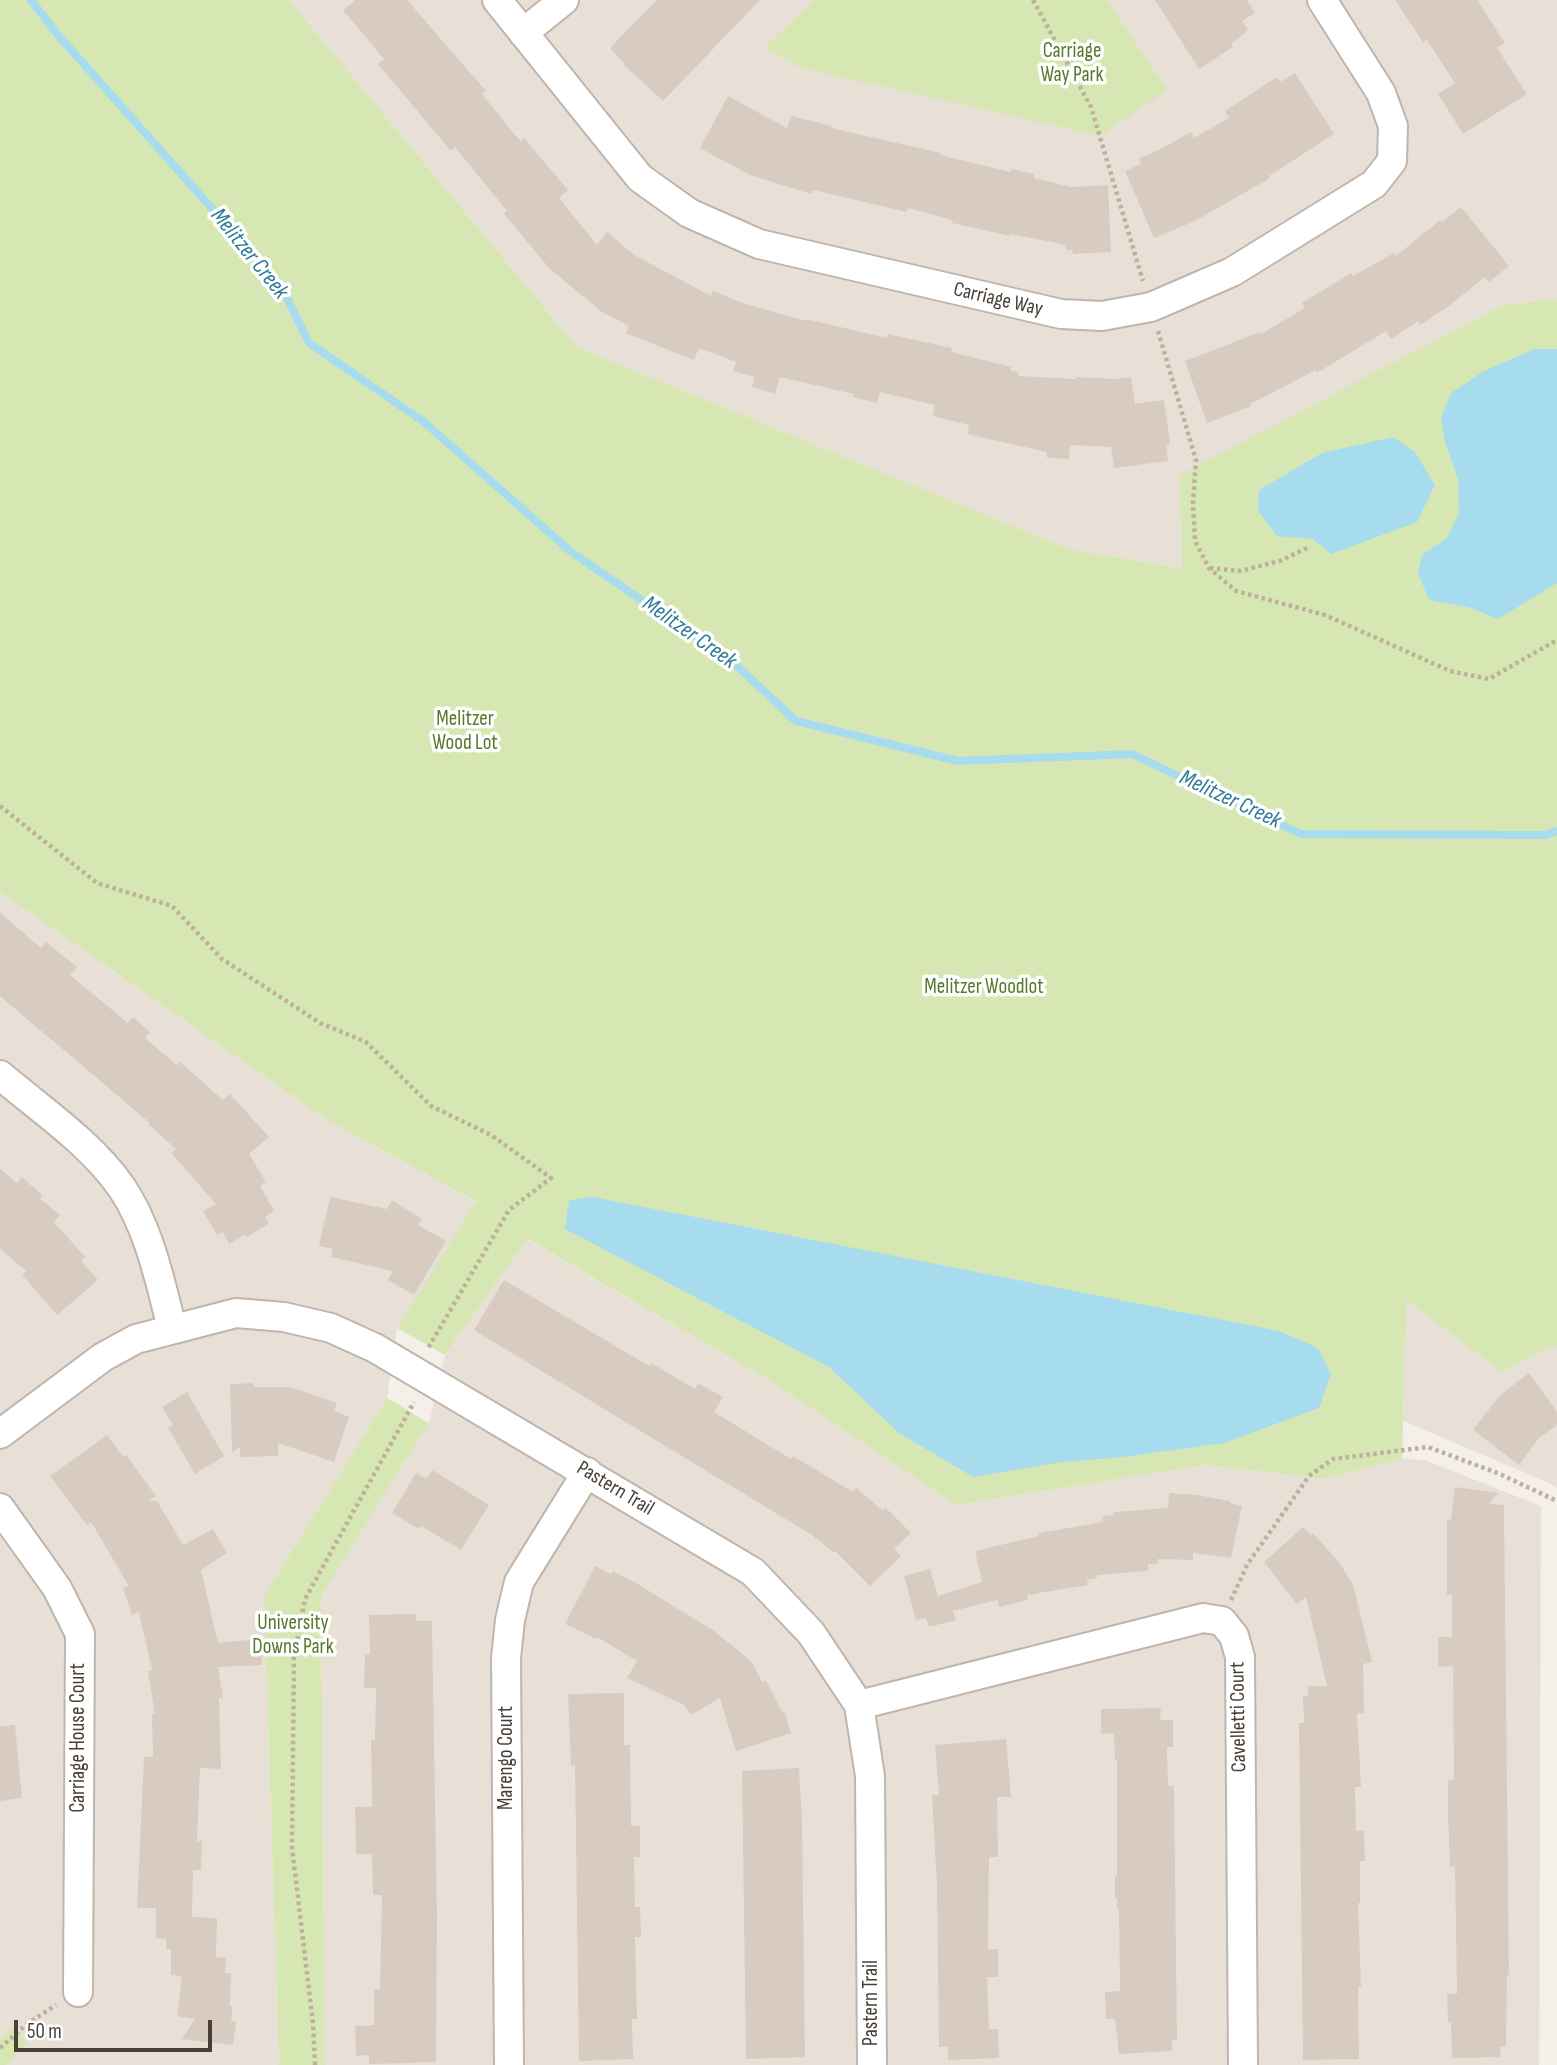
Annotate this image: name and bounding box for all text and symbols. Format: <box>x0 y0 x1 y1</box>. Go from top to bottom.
park label: Carriage Way Park <box>1040 39 1104 89</box>
water label: Melitzer Creek <box>204 203 294 305</box>
street label: Carriage Way <box>951 277 1045 323</box>
water label: Melitzer Creek <box>637 591 741 675</box>
park label: Melitzer Wood Lot <box>432 707 498 757</box>
water label: Melitzer Creek <box>1175 765 1285 835</box>
park label: Melitzer Woodlot <box>924 975 1044 1001</box>
street label: Pastern Trail <box>572 1456 658 1522</box>
park label: University Downs Park <box>252 1611 334 1661</box>
street label: Cavelletti Court <box>1225 1662 1253 1772</box>
street label: Carriage House Court <box>66 1663 92 1813</box>
street label: Marengo Court <box>494 1706 520 1810</box>
street label: Pastern Trail <box>859 1960 885 2046</box>
scale bar <box>18 2006 215 2050</box>
text: 50 m <box>27 2019 62 2044</box>

